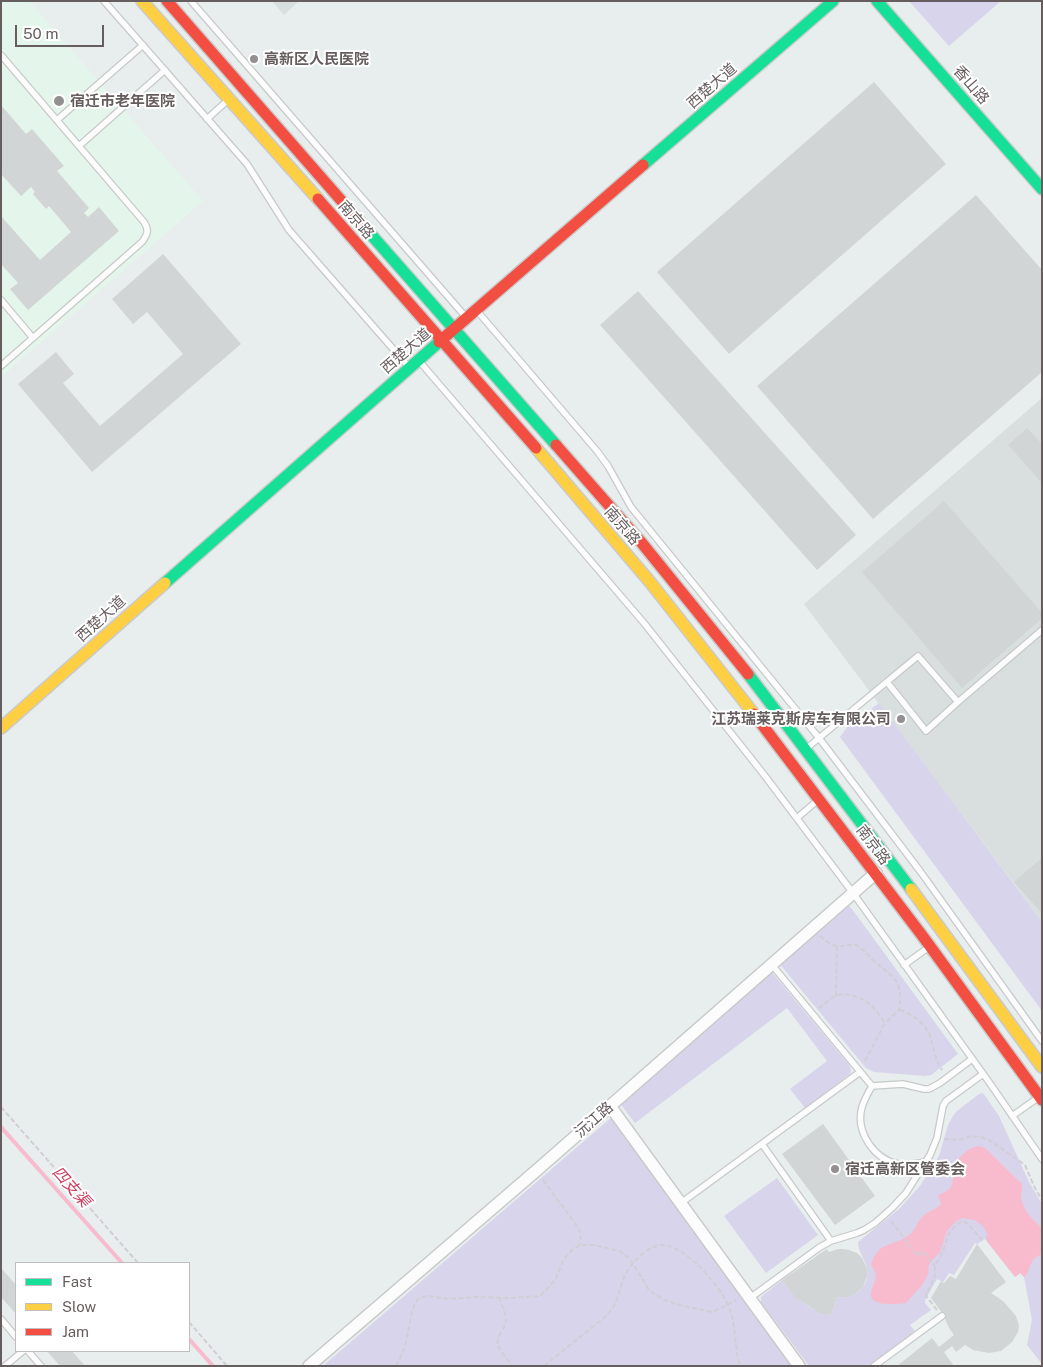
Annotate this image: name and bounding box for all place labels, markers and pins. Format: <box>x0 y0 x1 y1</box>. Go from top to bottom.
place label: 高新区人民医院 <box>264 50 369 68</box>
marker: 高新区人民医院 <box>248 53 260 65</box>
place label: 宿迁市老年医院 <box>70 92 175 110</box>
marker: 宿迁市老年医院 <box>52 94 66 108</box>
place label: 江苏瑞莱克斯房车有限公司 <box>711 710 891 728</box>
marker: 江苏瑞莱克斯房车有限公司 <box>895 713 907 725</box>
place label: 宿迁高新区管委会 <box>845 1160 965 1178</box>
marker: 宿迁高新区管委会 <box>829 1163 841 1175</box>

